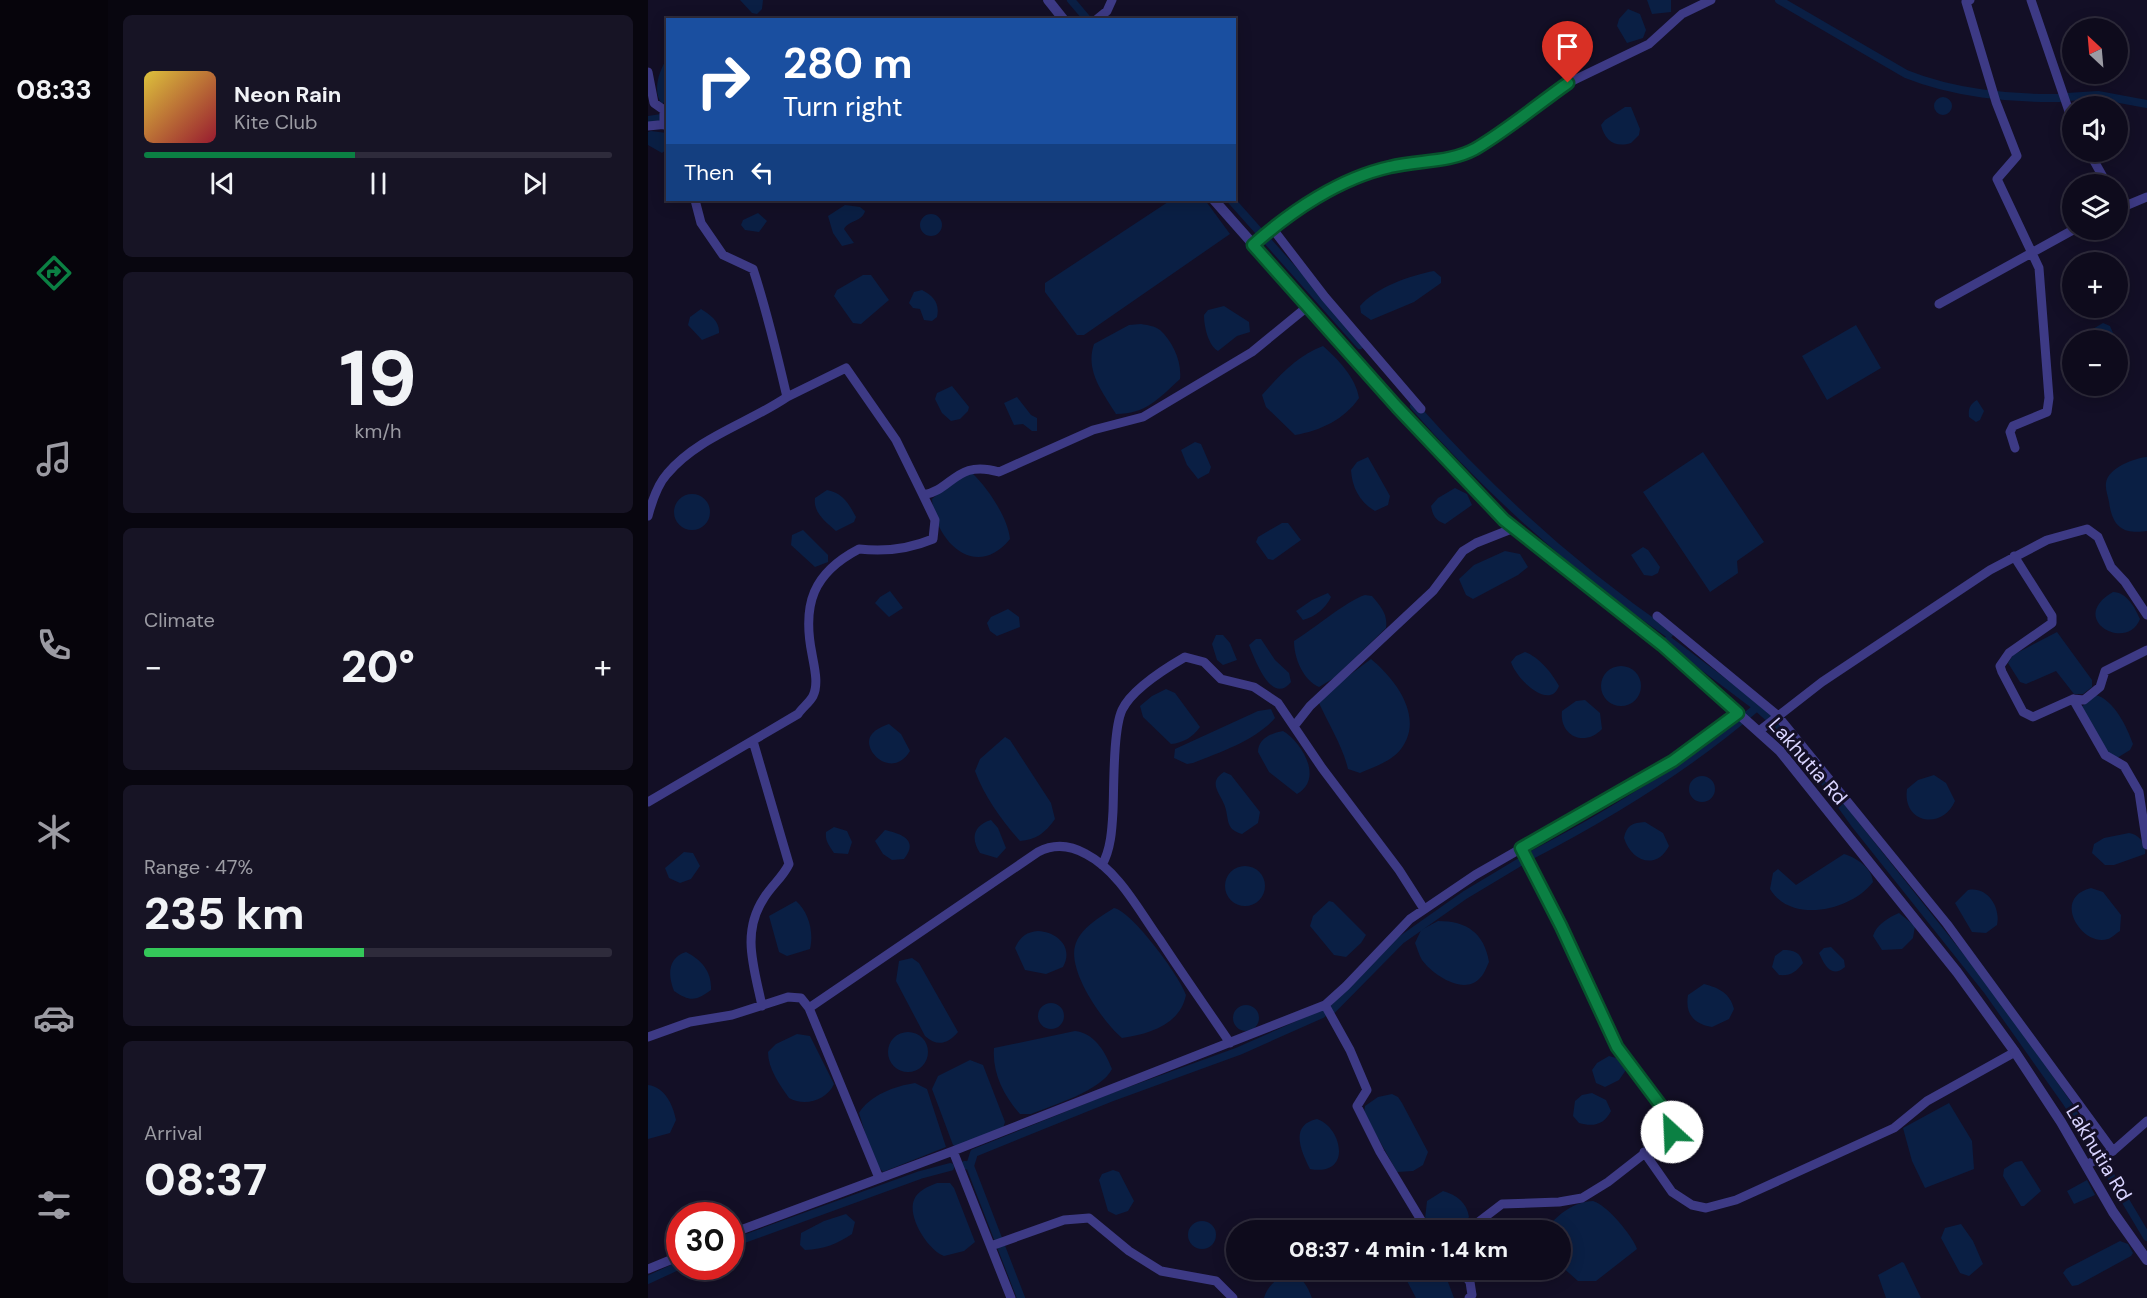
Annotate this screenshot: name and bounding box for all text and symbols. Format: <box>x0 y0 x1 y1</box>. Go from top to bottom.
north arrow <box>2062 18 2128 84</box>
map controls <box>2062 18 2128 396</box>
pin <box>1542 21 1593 83</box>
icon: arrive <box>1551 30 1584 63</box>
text: 280 m <box>783 36 913 91</box>
icon: right <box>684 42 762 120</box>
text: 08:33 <box>16 72 92 107</box>
text: Neon Rain <box>234 80 341 109</box>
text: Turn right <box>783 89 903 124</box>
button: sound <box>2062 96 2128 162</box>
text: Kite Club <box>234 109 318 135</box>
icon: left <box>746 156 779 189</box>
text: Then <box>684 158 734 187</box>
icon: previous <box>206 167 239 200</box>
icon: pause <box>362 167 395 200</box>
icon: next <box>518 167 551 200</box>
button: layers <box>2062 174 2128 240</box>
icon: directions <box>33 252 75 294</box>
button: + <box>2062 252 2128 318</box>
text: 19 <box>339 328 417 429</box>
button: − <box>2062 330 2128 396</box>
text: km/h <box>354 418 402 444</box>
icon: music <box>33 438 75 480</box>
text: Climate <box>144 607 215 633</box>
icon: phone <box>33 624 75 666</box>
text: 20° <box>341 637 415 696</box>
text: − <box>144 645 162 688</box>
text: + <box>594 645 612 688</box>
street label: Lakhutia Rd <box>1763 712 1853 810</box>
icon: climate <box>33 811 75 853</box>
text: Range · 47% <box>144 854 253 880</box>
text: 235 km <box>144 884 305 943</box>
icon: car <box>33 997 75 1039</box>
position arrow <box>1640 1100 1704 1164</box>
street label: Lakhutia Rd <box>2060 1100 2138 1206</box>
text: Arrival <box>144 1120 202 1146</box>
text: 08:37 <box>144 1150 267 1209</box>
icon: filters <box>33 1184 75 1226</box>
speed limit sign: 30 <box>666 1202 744 1280</box>
text: 08:37 · 4 min · 1.4 km <box>1289 1235 1508 1264</box>

